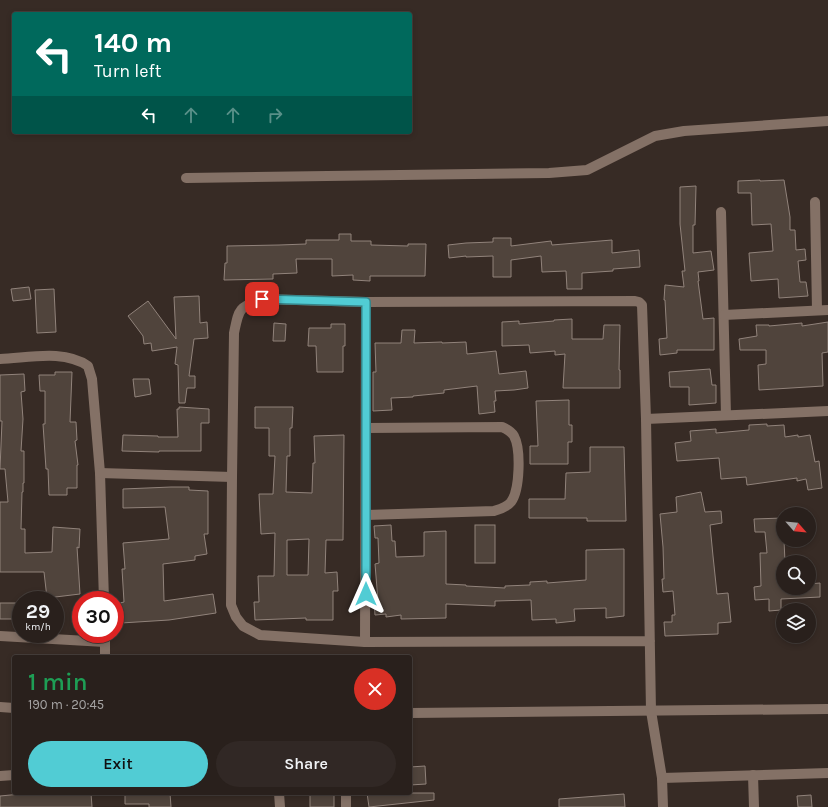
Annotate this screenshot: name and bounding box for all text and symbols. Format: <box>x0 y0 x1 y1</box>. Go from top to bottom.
text: 140 m <box>94 26 172 59</box>
icon: left <box>28 28 80 80</box>
text: Turn left <box>94 60 162 82</box>
icon: left <box>138 104 160 126</box>
icon: ahead <box>180 104 202 126</box>
icon: ahead <box>222 104 244 126</box>
icon: right <box>264 104 286 126</box>
pin <box>245 282 279 316</box>
icon: arrive <box>251 288 273 310</box>
north arrow <box>776 507 816 547</box>
map controls <box>776 507 816 643</box>
button: search <box>776 555 816 595</box>
position arrow <box>345 573 387 615</box>
speed limit sign: 30 <box>72 591 124 643</box>
text: 29 <box>26 600 50 623</box>
button: layers <box>776 603 816 643</box>
text: km/h <box>25 621 51 633</box>
text: 1 min <box>28 668 88 696</box>
button: close <box>354 668 396 710</box>
text: 190 m · 20:45 <box>28 697 104 712</box>
button: Exit <box>28 741 208 787</box>
button: Share <box>216 741 396 787</box>

